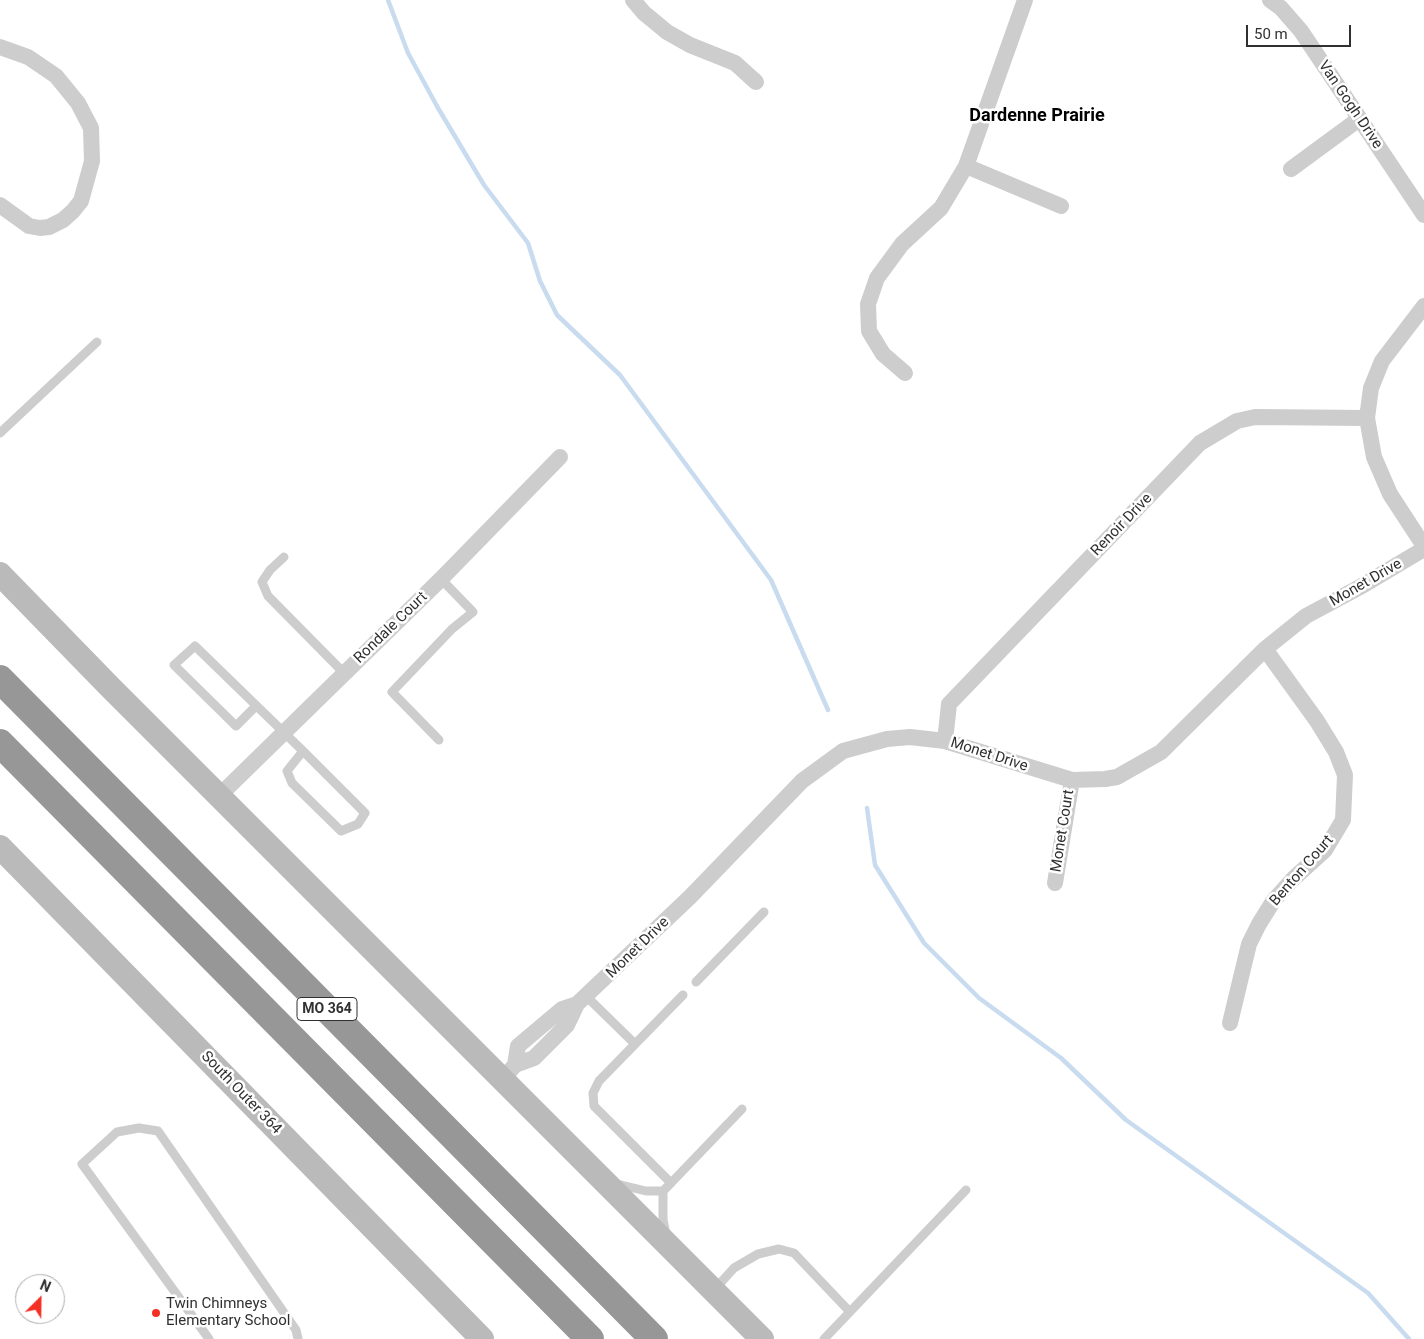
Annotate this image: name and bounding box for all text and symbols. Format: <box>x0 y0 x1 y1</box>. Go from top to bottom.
scale bar <box>1249 15 1354 47</box>
text: 50 m <box>1254 25 1288 43</box>
street label: Van Gogh Drive <box>1314 58 1386 152</box>
district label: Dardenne Prairie <box>969 105 1105 127</box>
street label: Renoir Drive <box>1088 490 1156 560</box>
street label: Monet Drive <box>1327 555 1405 611</box>
street label: Rondale Court <box>351 589 431 667</box>
street label: Monet Drive <box>948 734 1030 776</box>
street label: Monet Court <box>1048 788 1078 874</box>
street label: Benton Court <box>1266 832 1338 910</box>
street label: Monet Drive <box>603 914 673 982</box>
road number: MO 364 <box>297 998 357 1021</box>
street label: South Outer 364 <box>197 1048 285 1138</box>
north arrow <box>15 1274 65 1324</box>
text: N <box>38 1277 53 1295</box>
place label: Twin Chimneys Elementary School <box>166 1295 290 1330</box>
marker: Twin Chimneys Elementary School <box>150 1307 162 1319</box>

